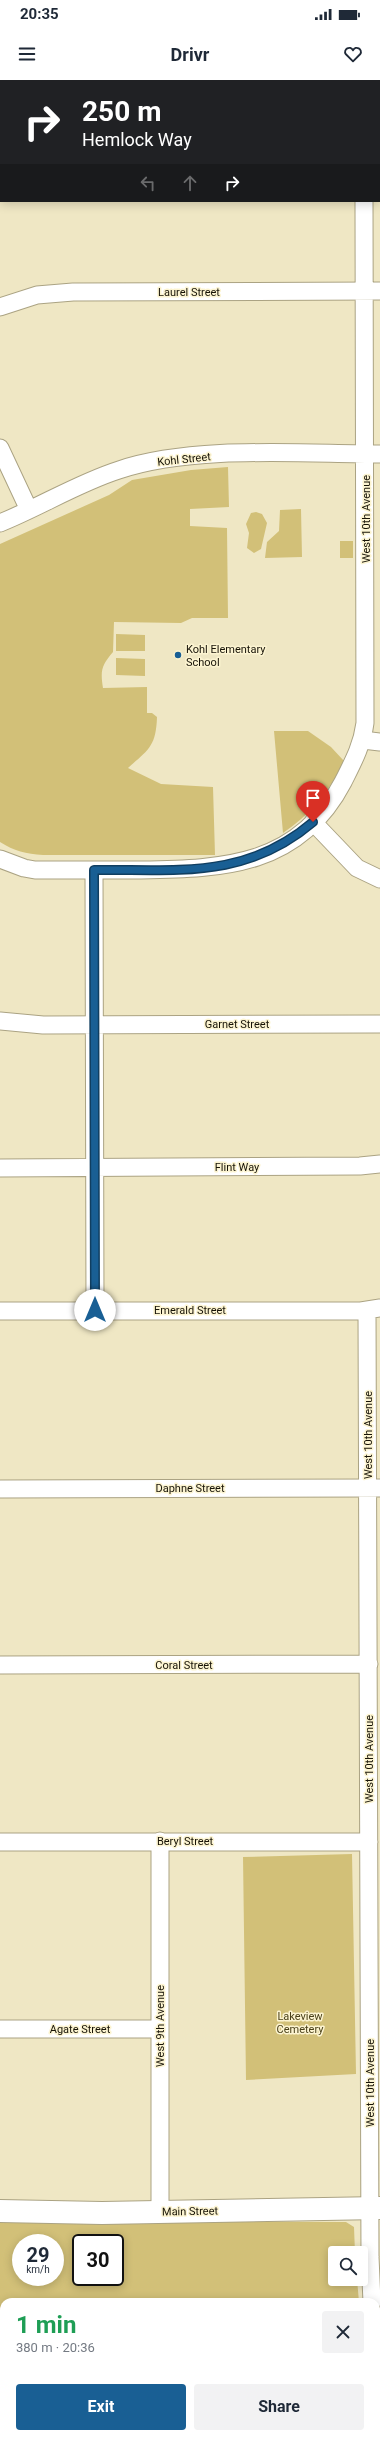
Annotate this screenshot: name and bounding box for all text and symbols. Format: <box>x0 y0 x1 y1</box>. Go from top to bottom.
text: 20:35 <box>20 5 59 23</box>
icon: menu <box>16 43 38 65</box>
icon: heart <box>342 43 364 65</box>
text: Drivr <box>171 44 209 65</box>
text: 250 m <box>82 95 161 128</box>
icon: right <box>16 96 68 148</box>
text: Hemlock Way <box>82 129 192 150</box>
icon: left <box>137 172 159 194</box>
icon: ahead <box>179 172 201 194</box>
icon: right <box>221 172 243 194</box>
street label: Laurel Street <box>158 286 220 299</box>
street label: Kohl Street <box>157 450 212 469</box>
street label: West 10th Avenue <box>360 475 373 563</box>
place label: Kohl Elementary School <box>186 643 266 669</box>
marker: Kohl Elementary School <box>173 650 183 660</box>
pin <box>296 781 330 822</box>
icon: arrive <box>302 787 324 809</box>
street label: Garnet Street <box>205 1018 270 1031</box>
street label: Flint Way <box>215 1161 260 1174</box>
position arrow <box>74 1289 116 1331</box>
street label: Emerald Street <box>154 1304 226 1317</box>
street label: West 10th Avenue <box>362 1391 375 1479</box>
street label: Daphne Street <box>155 1482 225 1495</box>
street label: Coral Street <box>155 1659 213 1672</box>
street label: West 10th Avenue <box>363 1715 376 1803</box>
street label: Beryl Street <box>157 1835 213 1848</box>
street label: West 9th Avenue <box>154 1985 167 2067</box>
park label: Lakeview Cemetery <box>277 2010 324 2036</box>
street label: Agate Street <box>50 2023 111 2036</box>
street label: West 10th Avenue <box>364 2039 377 2127</box>
street label: Main Street <box>162 2205 219 2218</box>
speed limit sign: 30 <box>72 2234 124 2286</box>
text: 29 <box>27 2243 49 2267</box>
map controls <box>328 2246 368 2286</box>
button: search <box>328 2246 368 2286</box>
text: km/h <box>26 2264 50 2275</box>
text: 1 min <box>16 2311 76 2339</box>
button: close <box>322 2311 364 2353</box>
text: 380 m · 20:36 <box>16 2340 95 2355</box>
button: Exit <box>16 2384 186 2430</box>
button: Share <box>194 2384 364 2430</box>

